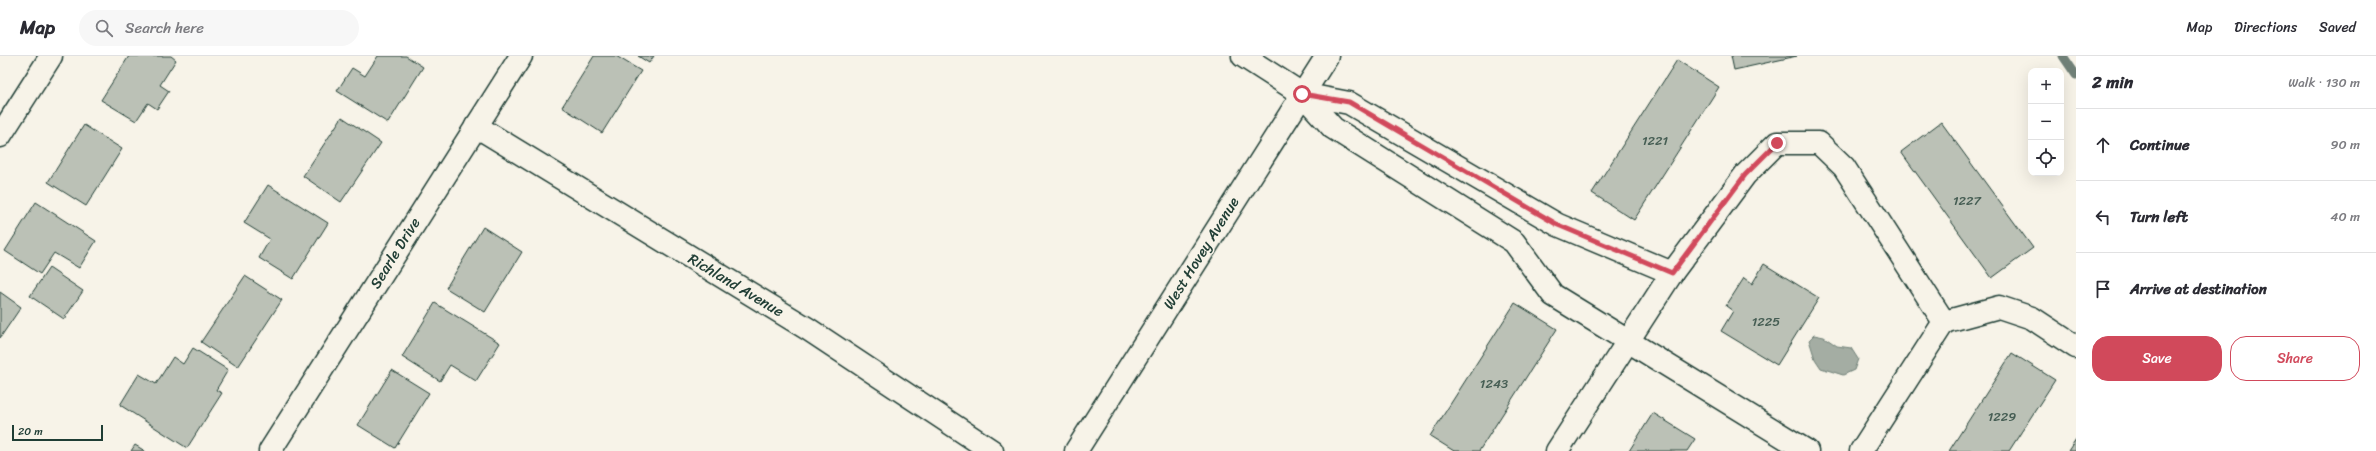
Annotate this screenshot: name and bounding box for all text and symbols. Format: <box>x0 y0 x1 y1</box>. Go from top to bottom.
search box <box>79 10 359 46</box>
text: Map <box>20 11 55 44</box>
text: Search here <box>125 15 204 41</box>
text: Map <box>2186 15 2212 40</box>
text: Directions <box>2234 15 2297 40</box>
text: Saved <box>2319 15 2356 40</box>
icon: search <box>93 17 115 39</box>
text: 2 min <box>2092 67 2133 97</box>
map controls <box>2028 68 2064 176</box>
button: + <box>2028 68 2064 104</box>
text: Walk · 130 m <box>2288 71 2360 94</box>
route start <box>1293 85 1311 103</box>
button: − <box>2028 104 2064 140</box>
house number: 1221 <box>1642 129 1669 152</box>
text: Continue <box>2130 132 2190 158</box>
text: 90 m <box>2330 133 2360 156</box>
route end <box>1768 134 1786 152</box>
icon: ahead <box>2092 134 2114 156</box>
button: locate <box>2028 140 2064 176</box>
house number: 1227 <box>1953 189 1983 212</box>
street label: West Hovey Avenue <box>1156 192 1246 314</box>
text: Turn left <box>2130 204 2188 230</box>
text: 40 m <box>2330 205 2360 228</box>
icon: left <box>2092 206 2114 228</box>
street label: Searle Drive <box>363 212 427 294</box>
street label: Richland Avenue <box>683 246 789 324</box>
text: Arrive at destination <box>2130 276 2267 302</box>
icon: arrive <box>2092 278 2114 300</box>
house number: 1225 <box>1752 310 1780 333</box>
button: Save <box>2092 336 2222 381</box>
button: Share <box>2230 336 2360 381</box>
house number: 1243 <box>1480 372 1508 395</box>
house number: 1229 <box>1988 405 2016 428</box>
text: 20 m <box>18 422 43 441</box>
scale bar <box>12 423 103 442</box>

